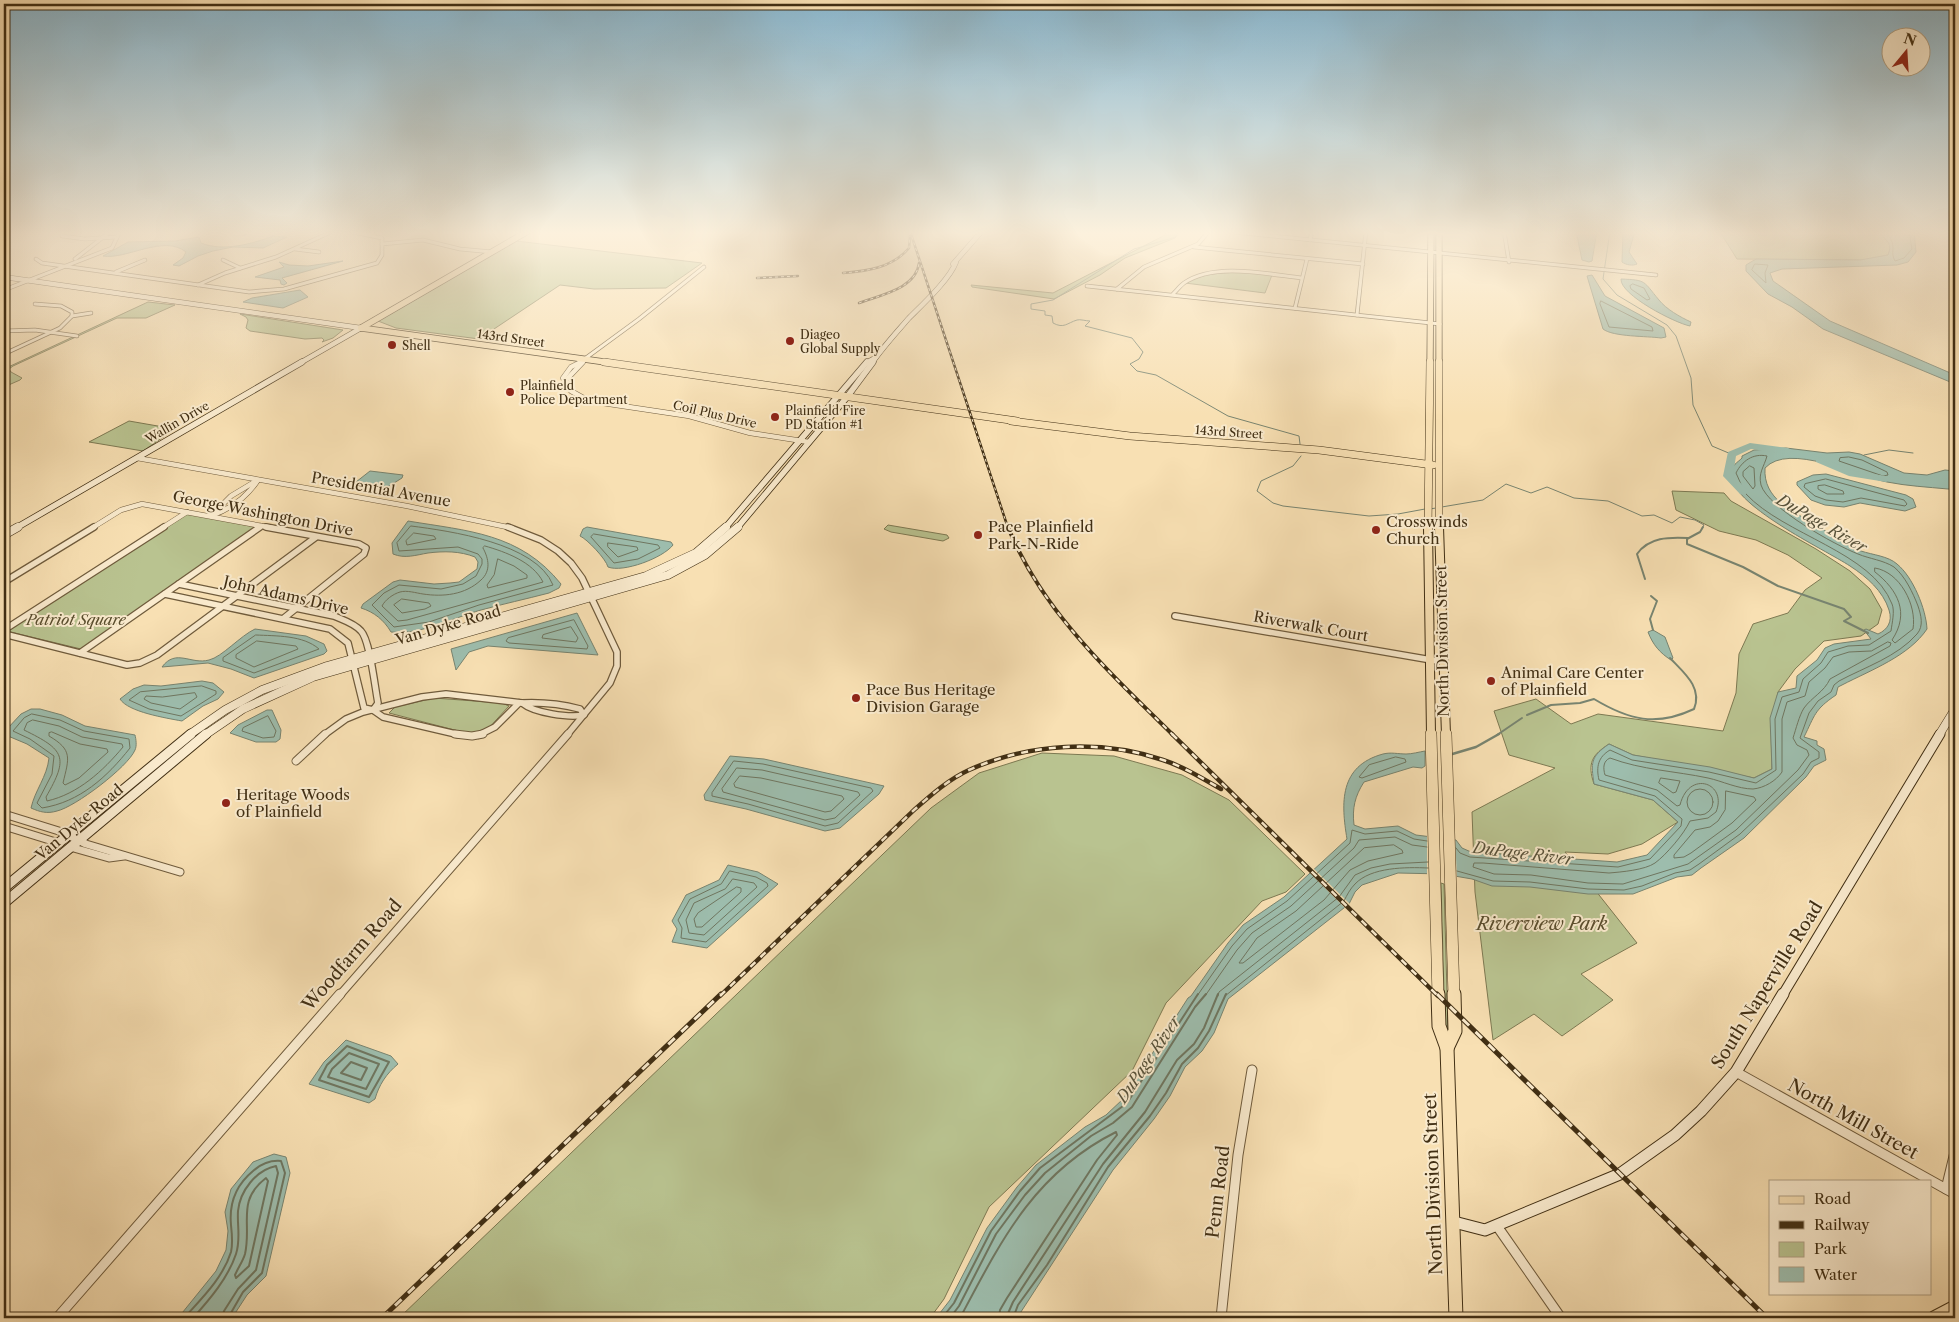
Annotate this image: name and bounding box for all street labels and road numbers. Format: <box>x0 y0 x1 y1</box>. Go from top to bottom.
street label: 143rd Street <box>476 326 546 350</box>
street label: Coil Plus Drive <box>672 397 759 431</box>
street label: Wallin Drive <box>142 398 212 447</box>
street label: 143rd Street <box>1195 422 1264 442</box>
street label: Presidential Avenue <box>310 467 452 511</box>
street label: George Washington Drive <box>171 486 355 540</box>
street label: North Division Street <box>1431 564 1453 717</box>
street label: John Adams Drive <box>220 571 350 619</box>
street label: Van Dyke Road <box>392 601 503 649</box>
street label: Riverwalk Court <box>1252 607 1371 646</box>
street label: Van Dyke Road <box>30 780 127 865</box>
street label: Woodfarm Road <box>297 895 407 1016</box>
street label: South Naperville Road <box>1706 897 1828 1073</box>
street label: North Mill Street <box>1784 1074 1923 1164</box>
street label: North Division Street <box>1419 1092 1447 1275</box>
street label: Penn Road <box>1201 1144 1235 1240</box>

